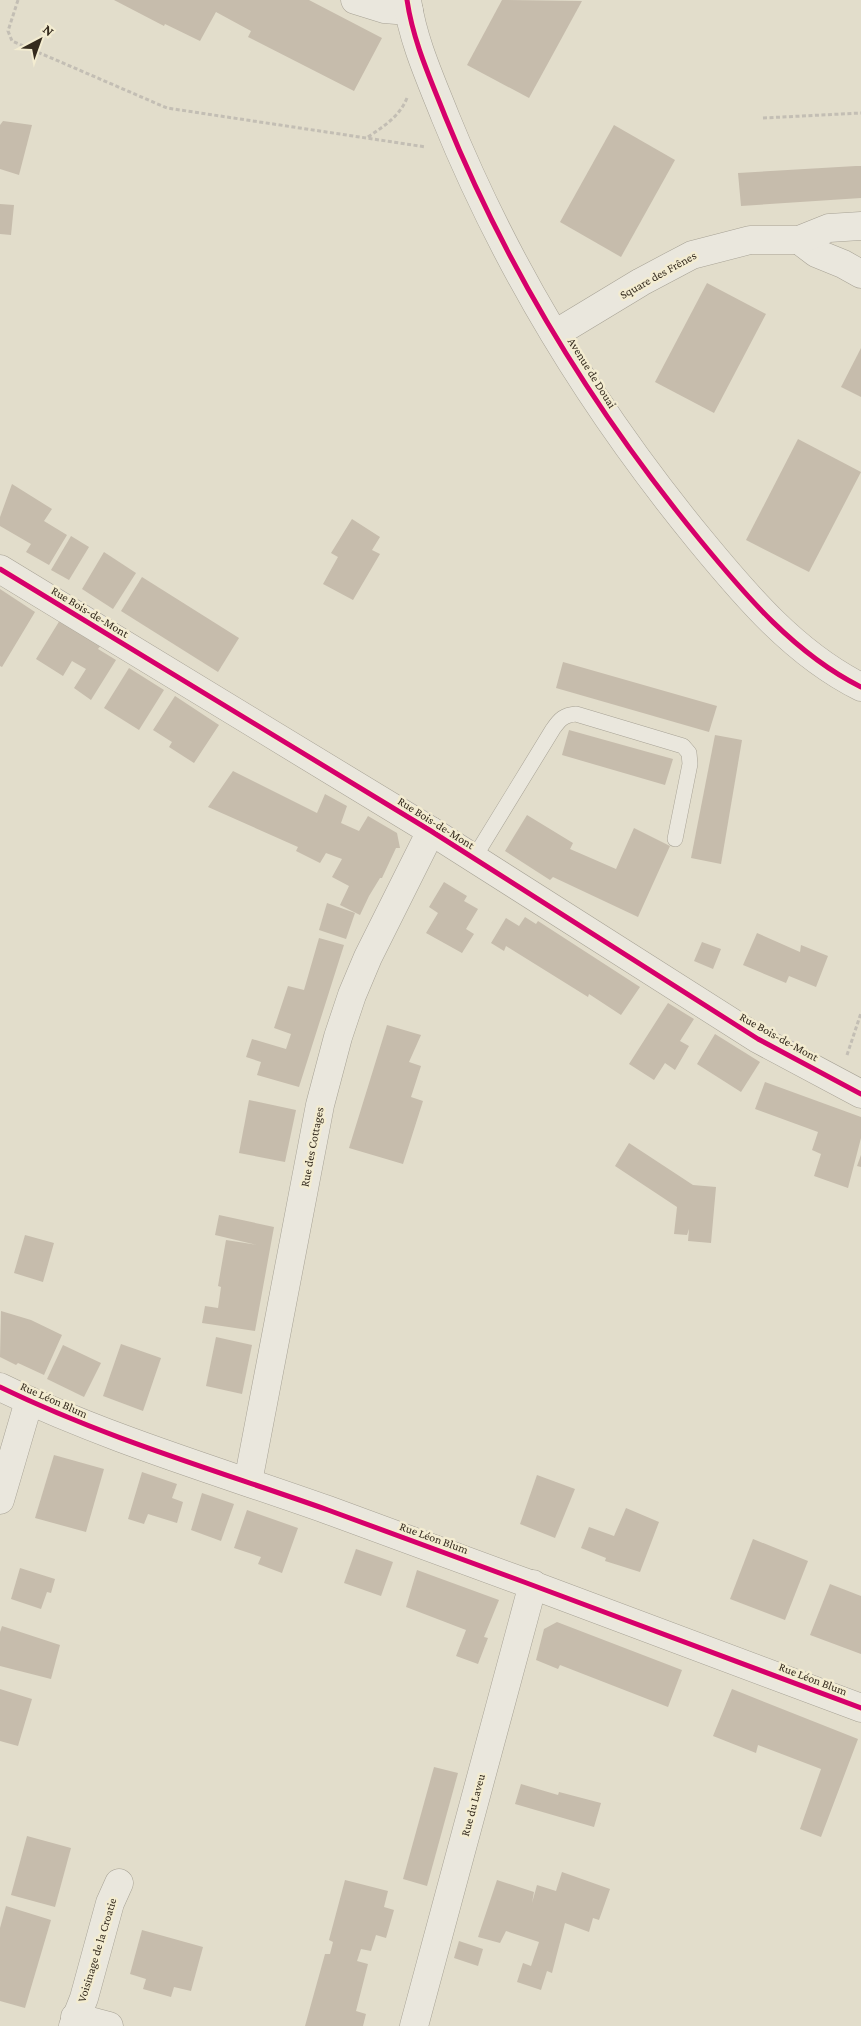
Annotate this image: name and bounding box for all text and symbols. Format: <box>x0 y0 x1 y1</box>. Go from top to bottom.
north arrow <box>15 15 65 65</box>
text: N <box>40 21 58 40</box>
street label: Square des Frênes <box>617 248 699 302</box>
street label: Avenue de Douai <box>565 335 619 411</box>
street label: Rue Bois-de-Mont <box>49 583 132 641</box>
street label: Rue Bois-de-Mont <box>395 794 478 853</box>
street label: Rue Bois-de-Mont <box>737 1010 822 1065</box>
street label: Rue des Cottages <box>297 1106 327 1188</box>
street label: Rue Léon Blum <box>18 1379 90 1421</box>
street label: Rue Léon Blum <box>398 1519 471 1557</box>
street label: Rue Léon Blum <box>777 1660 849 1699</box>
street label: Rue du Laveu <box>458 1772 488 1838</box>
street label: Voisinage de la Croatie <box>74 1896 120 2004</box>

